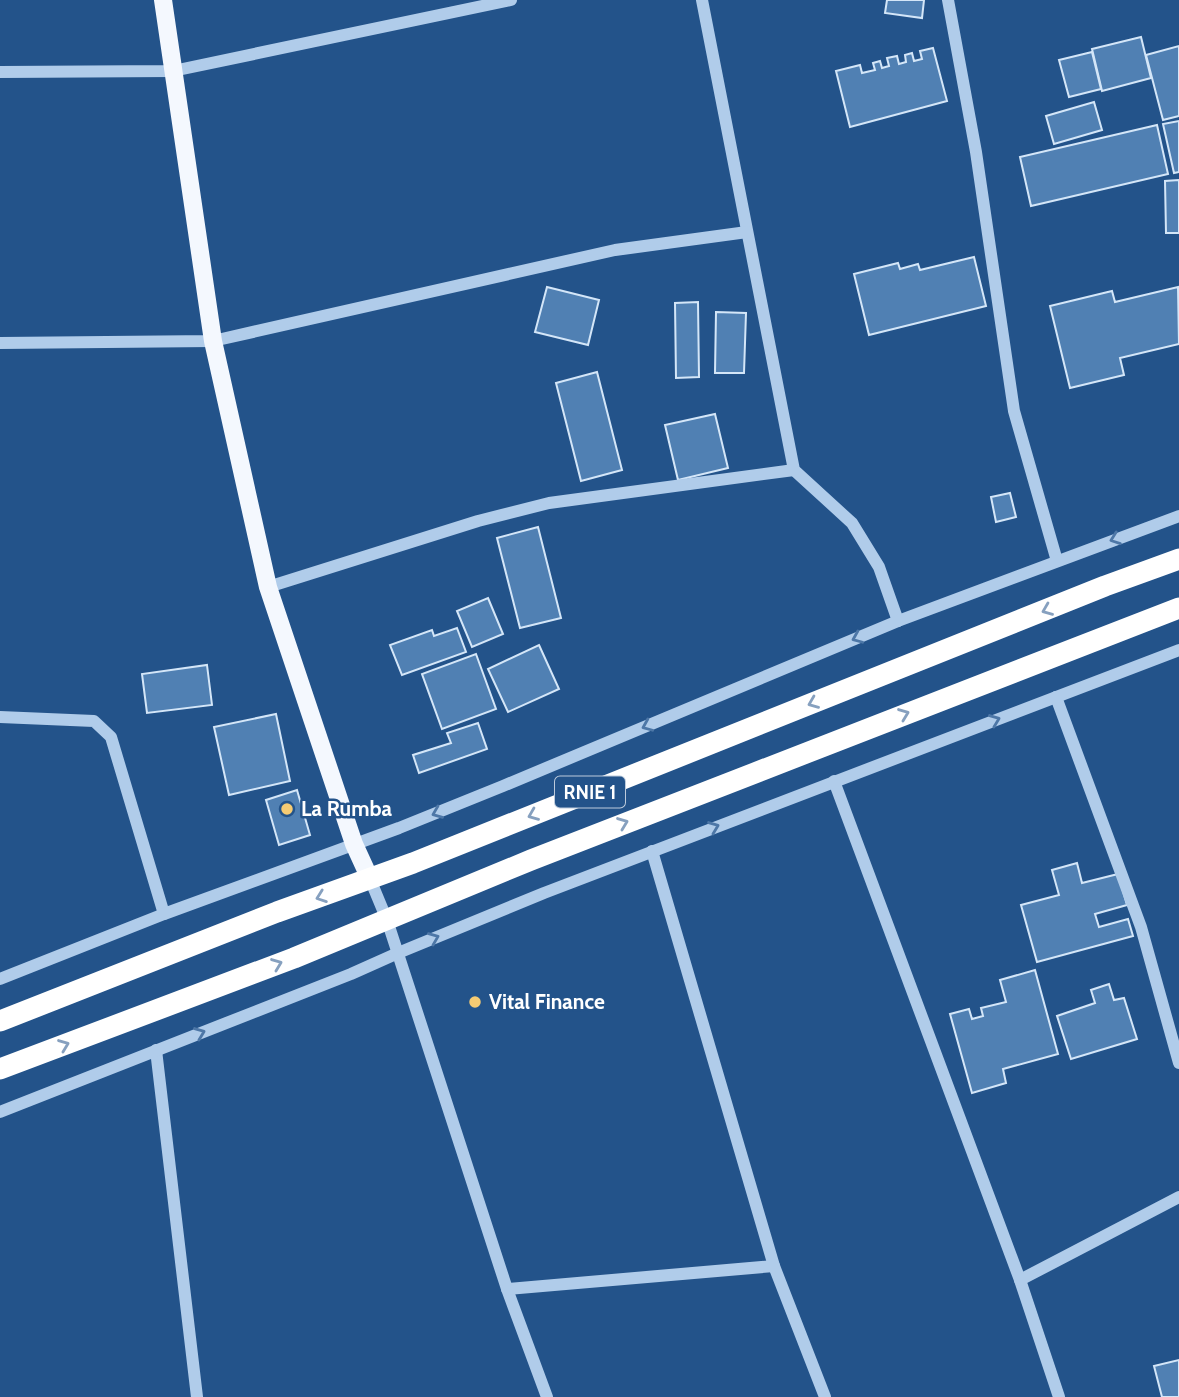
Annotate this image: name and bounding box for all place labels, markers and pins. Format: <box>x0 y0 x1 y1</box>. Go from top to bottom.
place label: La Rumba <box>301 796 392 821</box>
marker: La Rumba <box>279 801 295 817</box>
place label: Vital Finance <box>489 989 605 1014</box>
marker: Vital Finance <box>467 994 483 1010</box>

